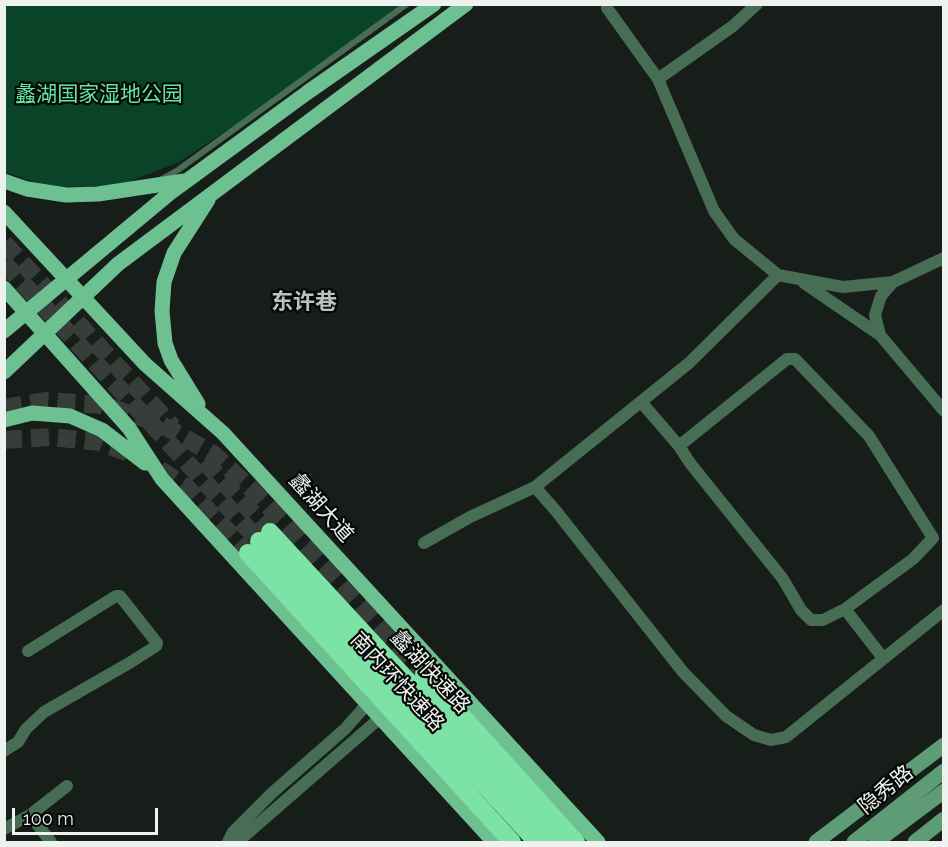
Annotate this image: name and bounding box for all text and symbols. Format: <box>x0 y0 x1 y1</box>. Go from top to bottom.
park label: 蠡湖国家湿地公园 <box>15 82 183 108</box>
district label: 东许巷 <box>271 289 337 315</box>
street label: 蠡湖大道 <box>284 468 358 548</box>
street label: 蠡湖快速路 <box>385 625 475 719</box>
street label: 南内环快速路 <box>345 627 449 737</box>
street label: 隐秀路 <box>854 760 918 820</box>
scale bar <box>15 796 160 834</box>
text: 100 m <box>23 808 74 829</box>

